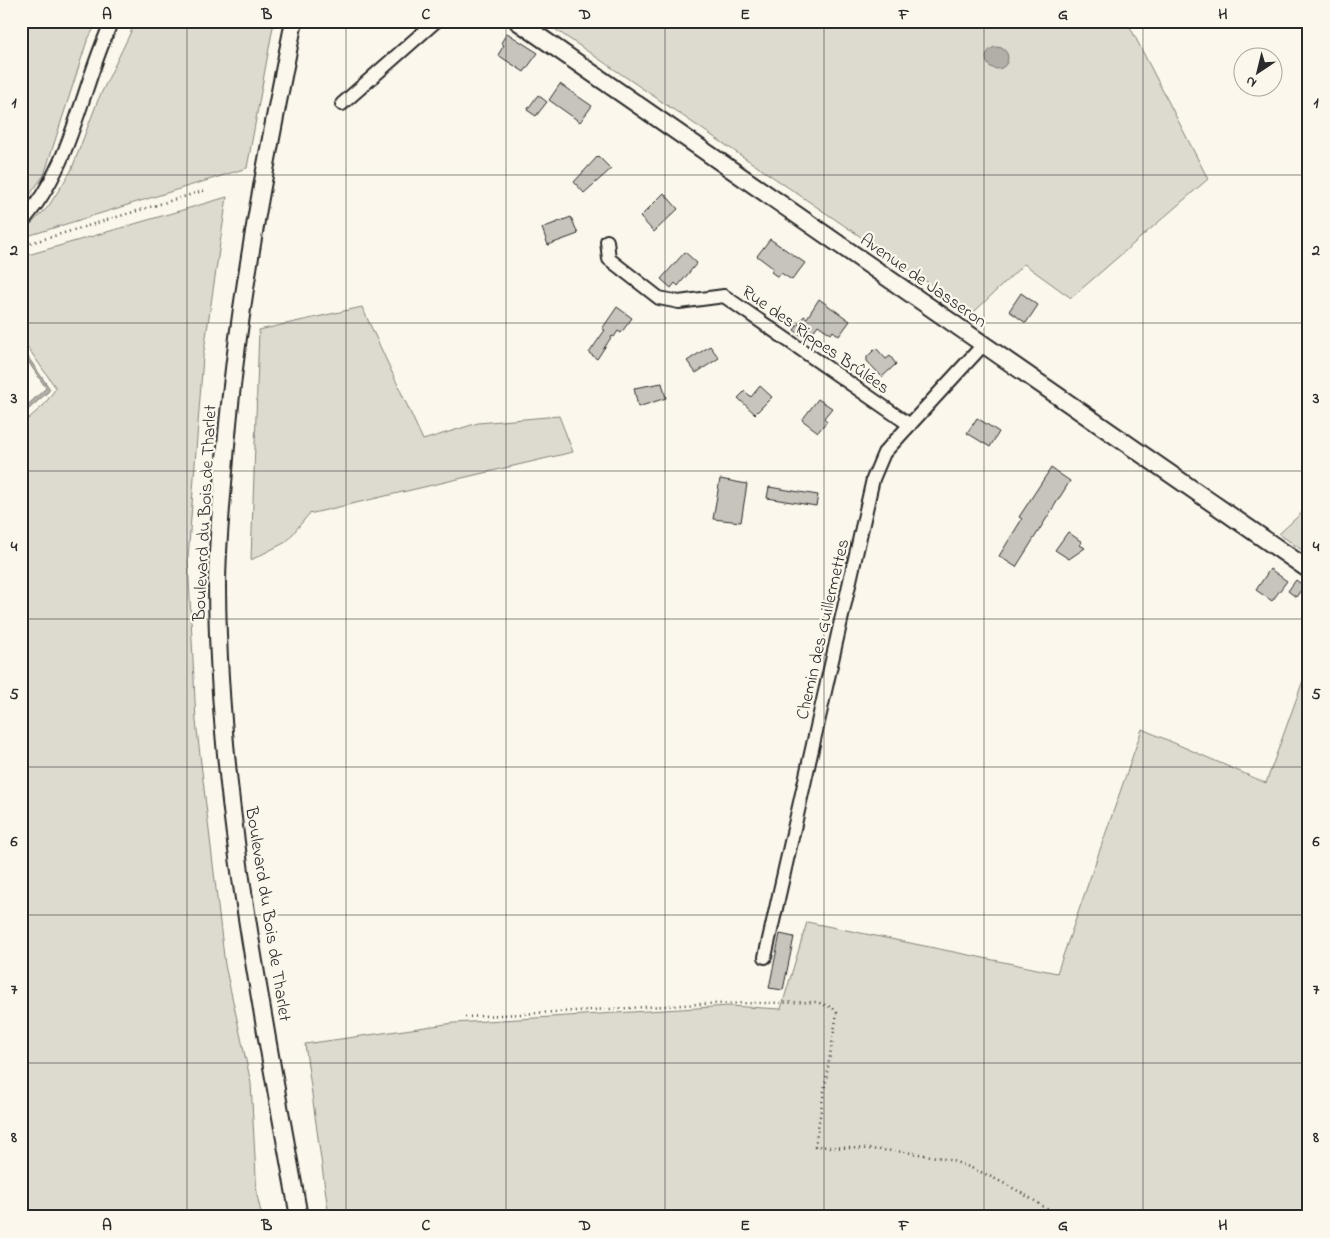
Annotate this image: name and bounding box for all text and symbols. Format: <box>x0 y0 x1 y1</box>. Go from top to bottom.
text: A <box>102 3 112 27</box>
text: B <box>261 3 273 27</box>
text: C <box>422 3 431 27</box>
text: D <box>578 3 591 27</box>
text: E <box>740 3 750 27</box>
text: F <box>898 3 910 27</box>
text: G <box>1058 3 1068 27</box>
text: H <box>1218 3 1228 27</box>
north arrow <box>1232 48 1282 98</box>
text: N <box>1242 70 1261 93</box>
text: 1 <box>11 91 17 115</box>
text: 1 <box>1313 91 1319 115</box>
street label: Avenue de Jasseron <box>854 228 992 335</box>
text: 2 <box>9 239 18 263</box>
text: 2 <box>1311 239 1320 263</box>
street label: Rue des Rippes Brûlées <box>736 280 894 402</box>
text: 3 <box>10 387 18 411</box>
text: 3 <box>1312 387 1320 411</box>
street label: Boulevard du Bois de Tharlet <box>187 404 225 623</box>
text: 4 <box>10 535 18 559</box>
text: 4 <box>1312 535 1320 559</box>
street label: Chemin des Guillermettes <box>791 537 857 722</box>
text: 5 <box>9 683 19 707</box>
text: 5 <box>1311 683 1321 707</box>
street label: Boulevard du Bois de Tharlet <box>237 804 297 1023</box>
text: 6 <box>9 830 18 854</box>
text: 6 <box>1311 830 1320 854</box>
text: 7 <box>11 978 18 1002</box>
text: 7 <box>1313 978 1320 1002</box>
text: 8 <box>10 1126 17 1150</box>
text: 8 <box>1312 1126 1319 1150</box>
text: A <box>102 1214 112 1238</box>
text: B <box>261 1214 273 1238</box>
text: C <box>422 1214 431 1238</box>
text: D <box>578 1214 591 1238</box>
text: E <box>740 1214 750 1238</box>
text: F <box>898 1214 910 1238</box>
text: G <box>1058 1214 1068 1238</box>
text: H <box>1218 1214 1228 1238</box>

